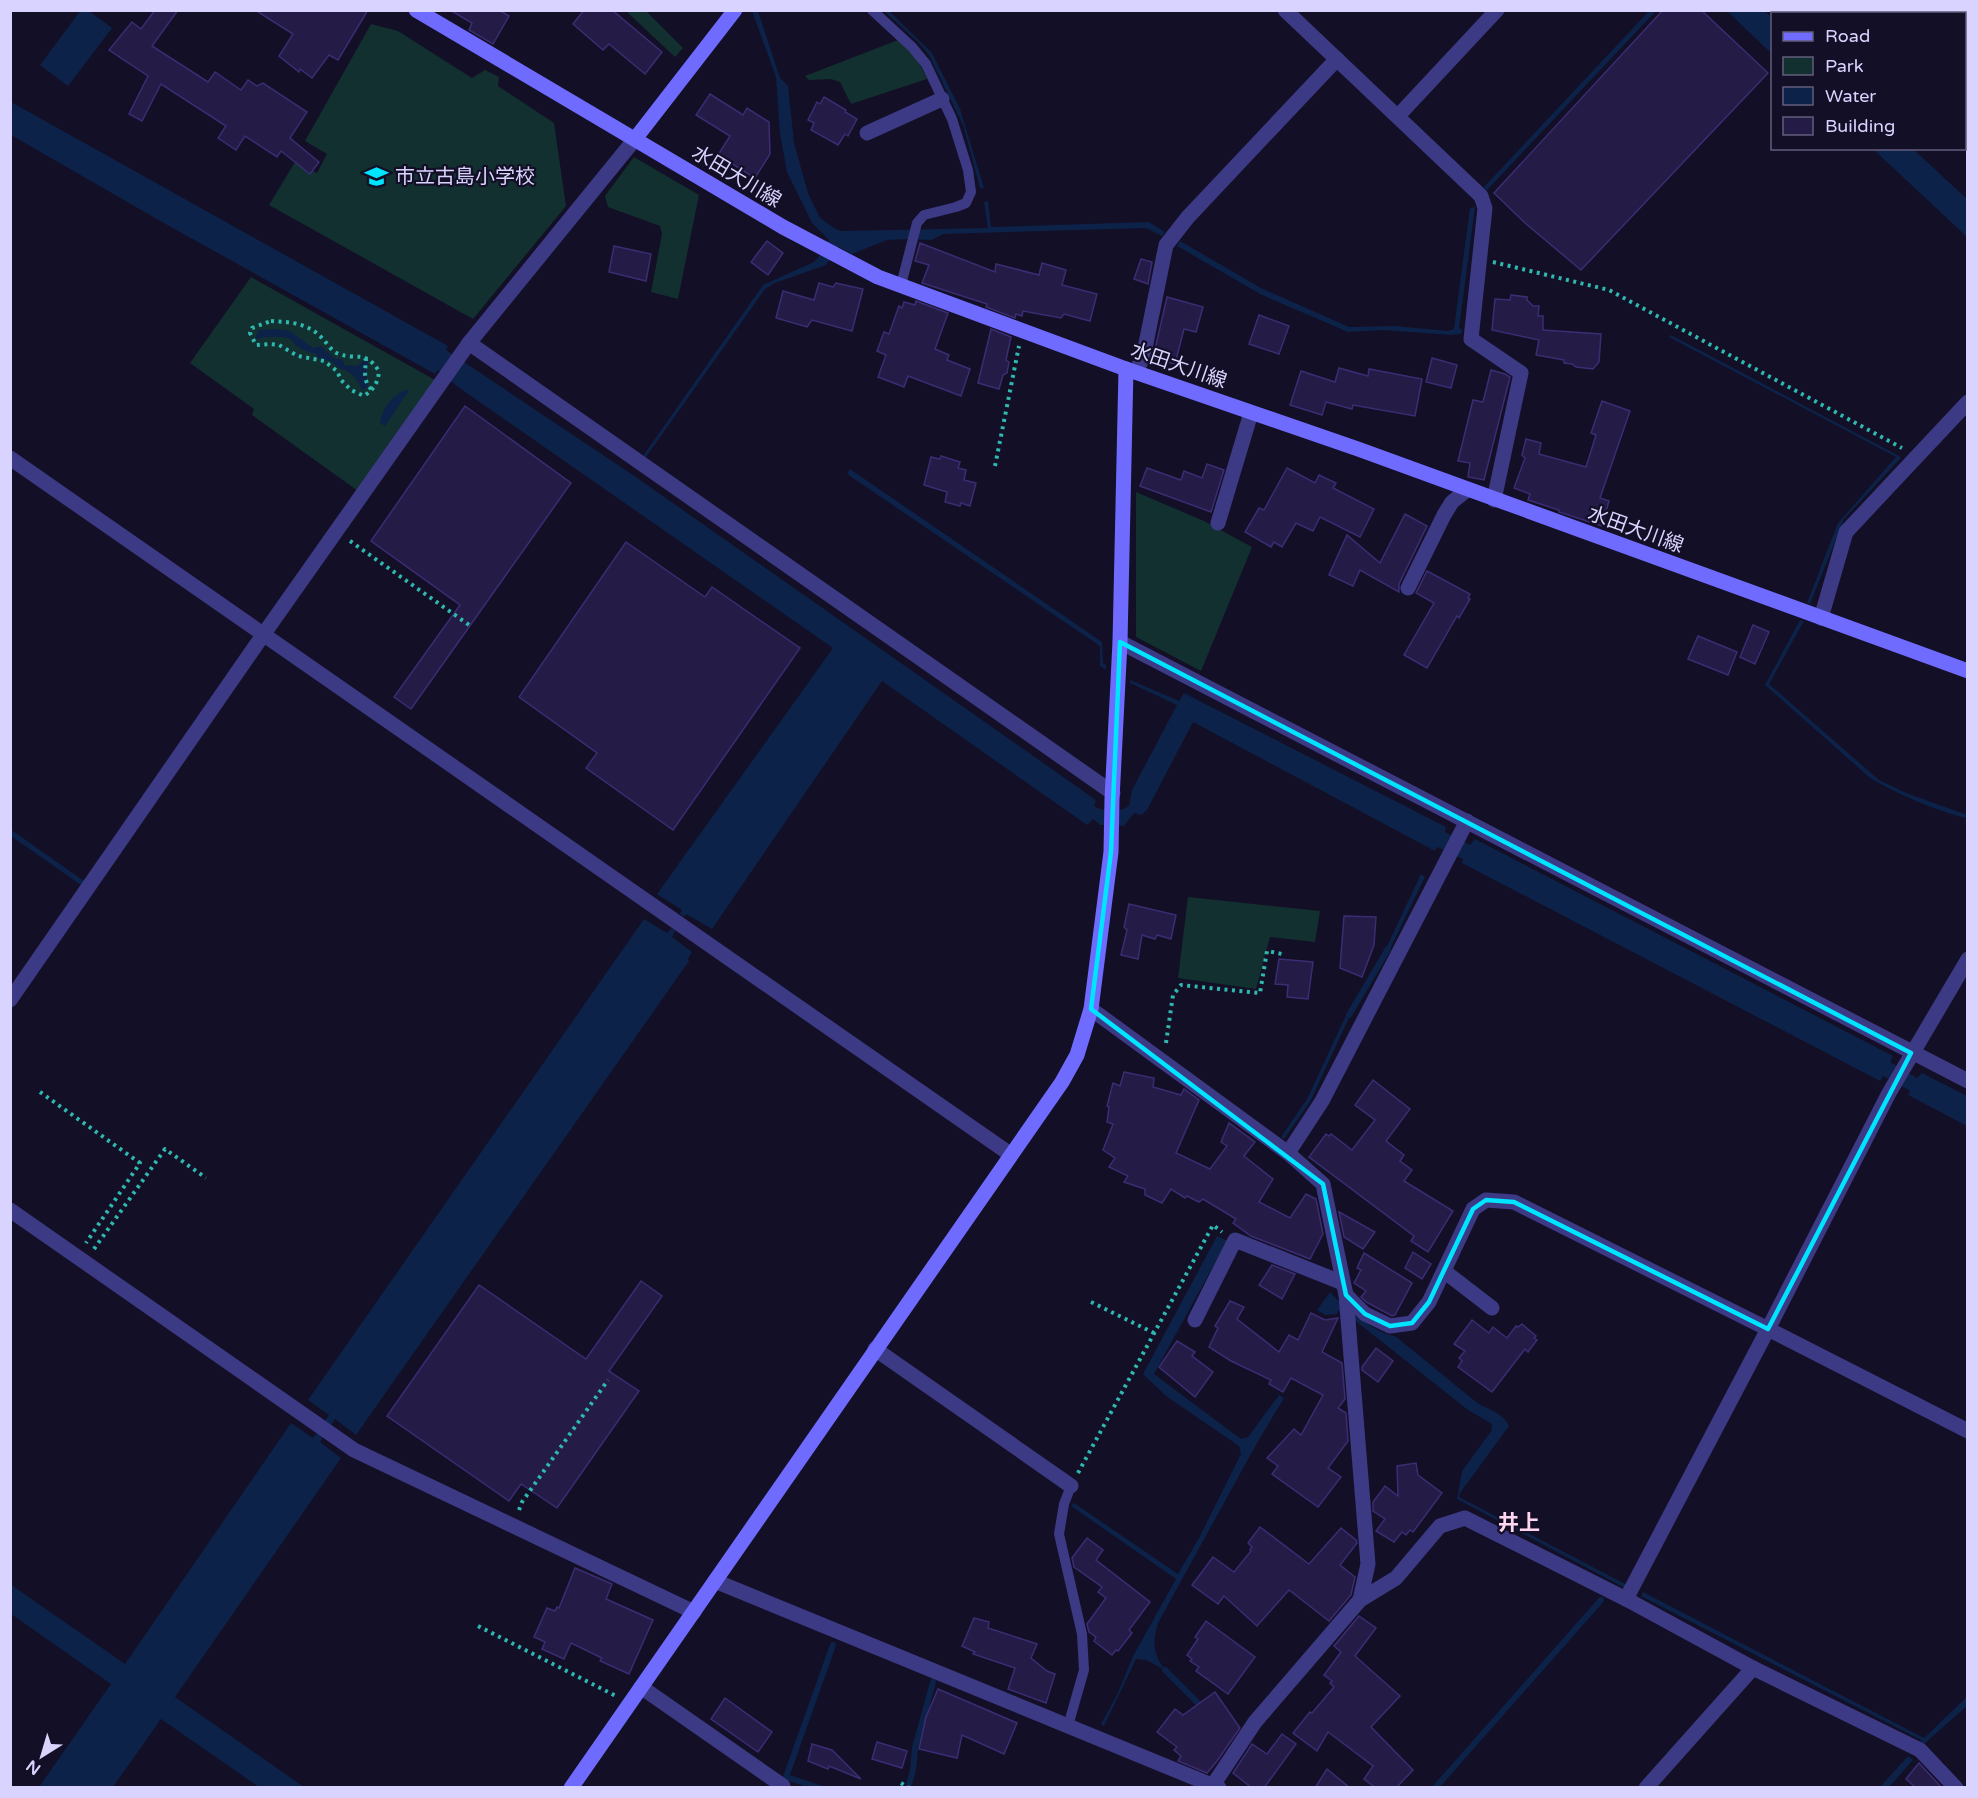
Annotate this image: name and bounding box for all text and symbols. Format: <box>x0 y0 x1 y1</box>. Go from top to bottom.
legend <box>1771 12 1966 150</box>
text: Road <box>1825 25 1870 47</box>
text: Park <box>1825 55 1864 77</box>
text: Water <box>1825 85 1876 107</box>
text: Building <box>1825 115 1895 137</box>
street label: 水田大川線 <box>687 141 786 213</box>
school or university icon: 市立古島小学校 <box>364 163 390 189</box>
place label: 市立古島小学校 <box>395 165 535 189</box>
street label: 水田大川線 <box>1127 338 1230 394</box>
street label: 水田大川線 <box>1585 502 1687 558</box>
district label: 井上 <box>1498 1511 1540 1536</box>
north arrow <box>12 1726 72 1786</box>
text: N <box>22 1755 45 1779</box>

